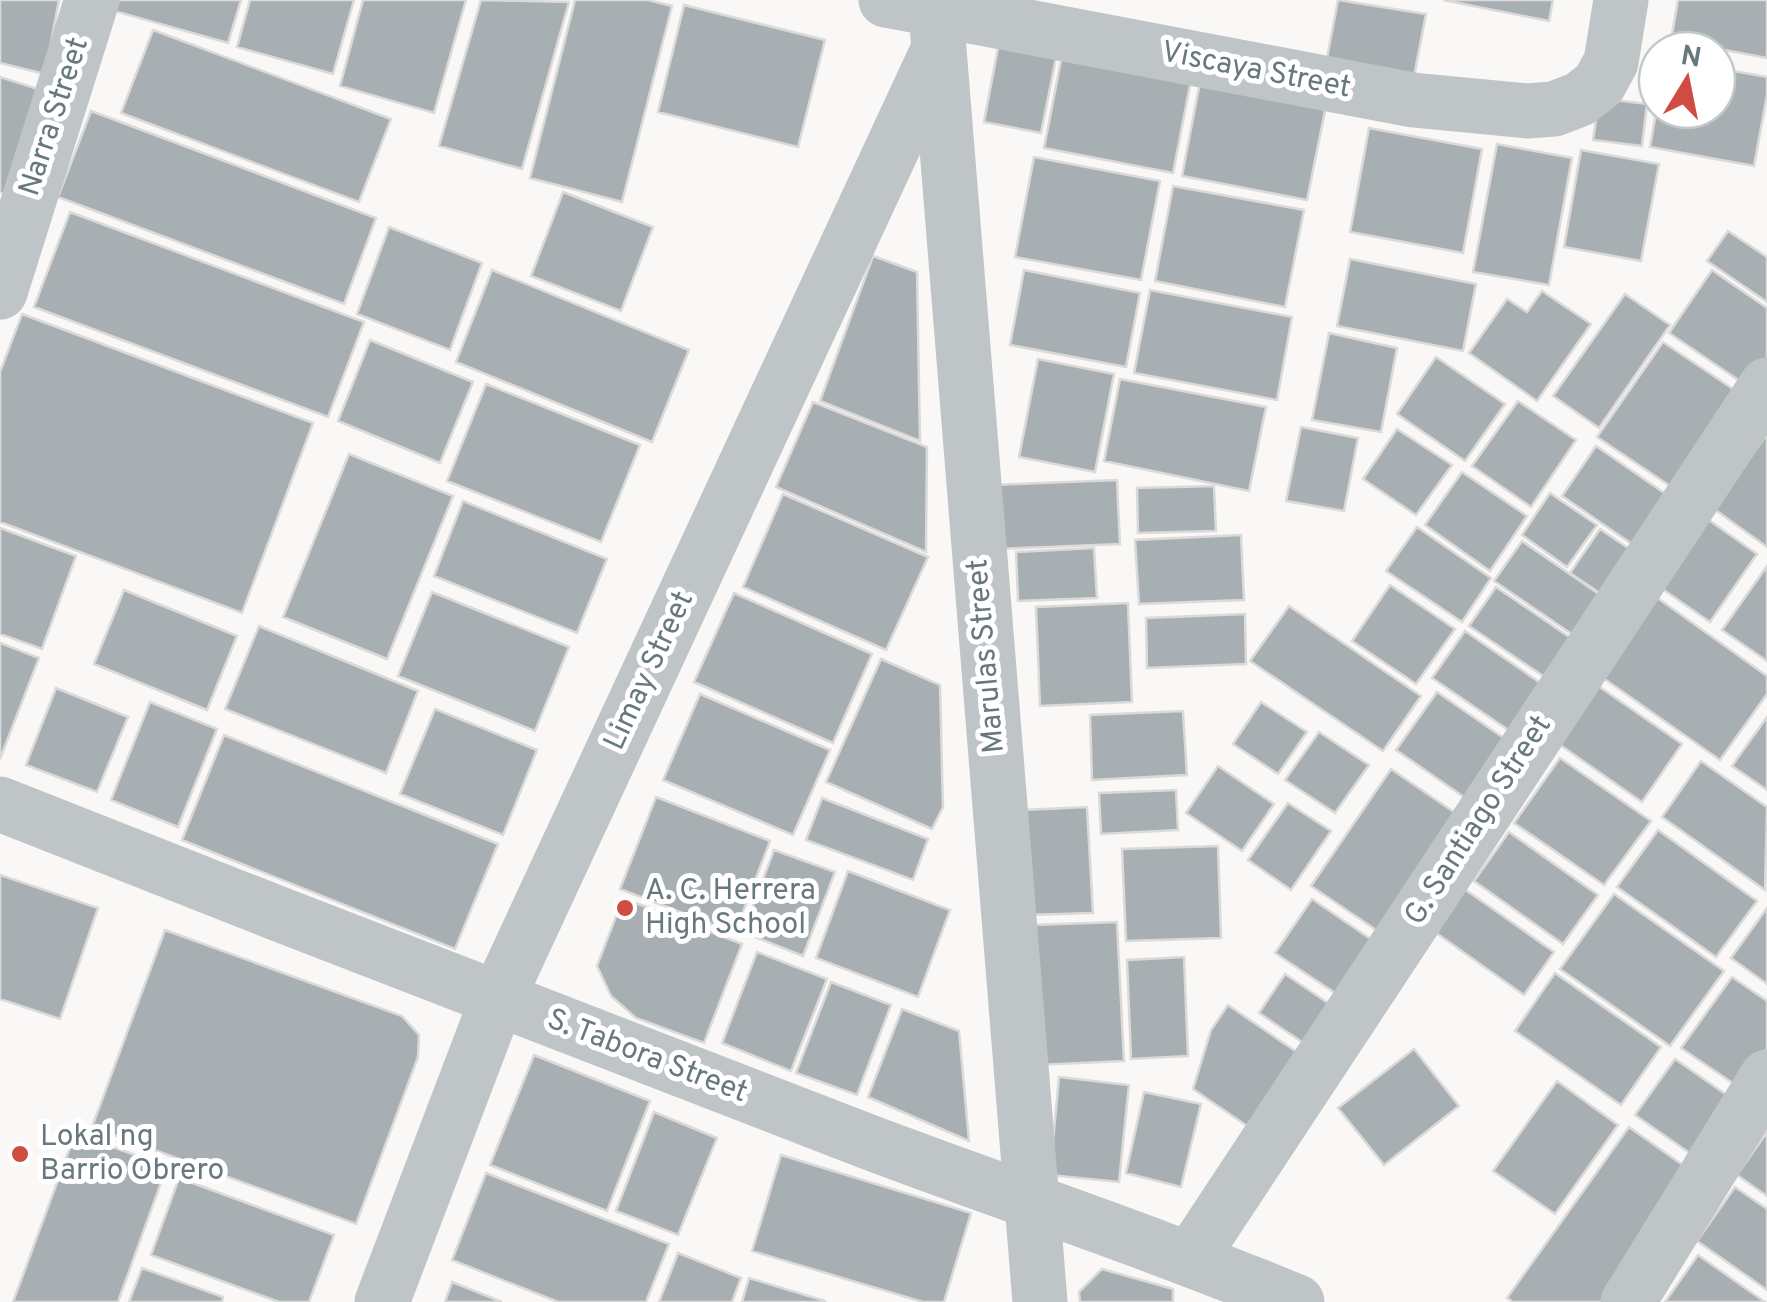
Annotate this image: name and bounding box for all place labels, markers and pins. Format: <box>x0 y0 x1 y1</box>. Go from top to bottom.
place label: A. C. Herrera High School <box>645 873 816 944</box>
marker: A. C. Herrera High School <box>614 897 636 919</box>
place label: Lokal ng Barrio Obrero <box>40 1119 224 1190</box>
marker: Lokal ng Barrio Obrero <box>9 1143 31 1165</box>

